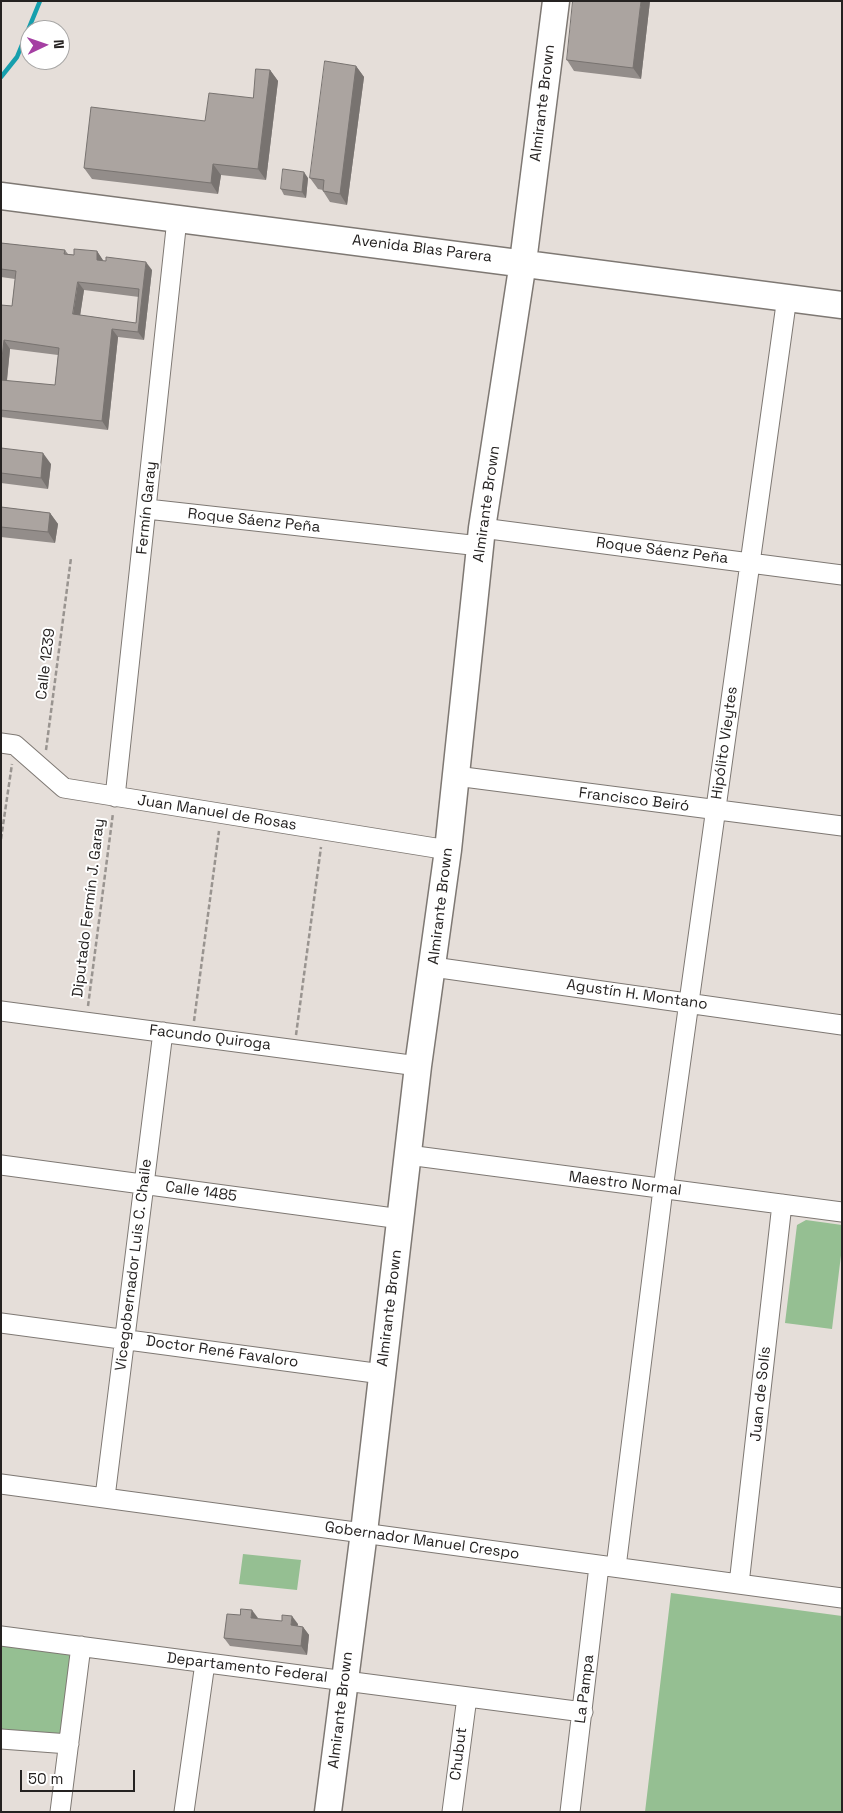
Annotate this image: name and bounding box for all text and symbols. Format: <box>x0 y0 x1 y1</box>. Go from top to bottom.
north arrow <box>20 20 70 70</box>
text: N <box>50 39 68 49</box>
street label: Almirante Brown <box>527 43 559 163</box>
street label: Avenida Blas Parera <box>351 232 493 266</box>
street label: Almirante Brown <box>470 444 504 564</box>
street label: Fermín Garay <box>133 460 161 556</box>
street label: Roque Sáenz Peña <box>187 505 321 537</box>
street label: Roque Sáenz Peña <box>595 534 729 568</box>
street label: Calle 1239 <box>33 627 59 701</box>
street label: Hipólito Vieytes <box>708 685 742 801</box>
street label: Francisco Beiró <box>578 784 690 816</box>
street label: Juan Manuel de Rosas <box>136 792 298 834</box>
street label: Diputado Fermín J. Garay <box>69 818 109 998</box>
street label: Almirante Brown <box>425 846 457 966</box>
street label: Agustín H. Montano <box>565 976 709 1014</box>
street label: Facundo Quiroga <box>148 1022 272 1054</box>
street label: Vicegobernador Luis C. Chaile <box>112 1158 156 1372</box>
street label: Maestro Normal <box>568 1168 682 1200</box>
street label: Calle 1485 <box>164 1178 238 1206</box>
street label: Almirante Brown <box>374 1248 406 1368</box>
street label: Doctor René Favaloro <box>145 1332 299 1372</box>
street label: Juan de Solís <box>747 1346 775 1442</box>
street label: Gobernador Manuel Crespo <box>323 1518 521 1564</box>
street label: Departamento Federal <box>166 1649 328 1687</box>
street label: Almirante Brown <box>325 1650 357 1770</box>
street label: La Pampa <box>572 1653 598 1725</box>
street label: Chubut <box>447 1726 471 1782</box>
scale bar <box>22 1760 138 1792</box>
text: 50 m <box>28 1769 63 1788</box>

